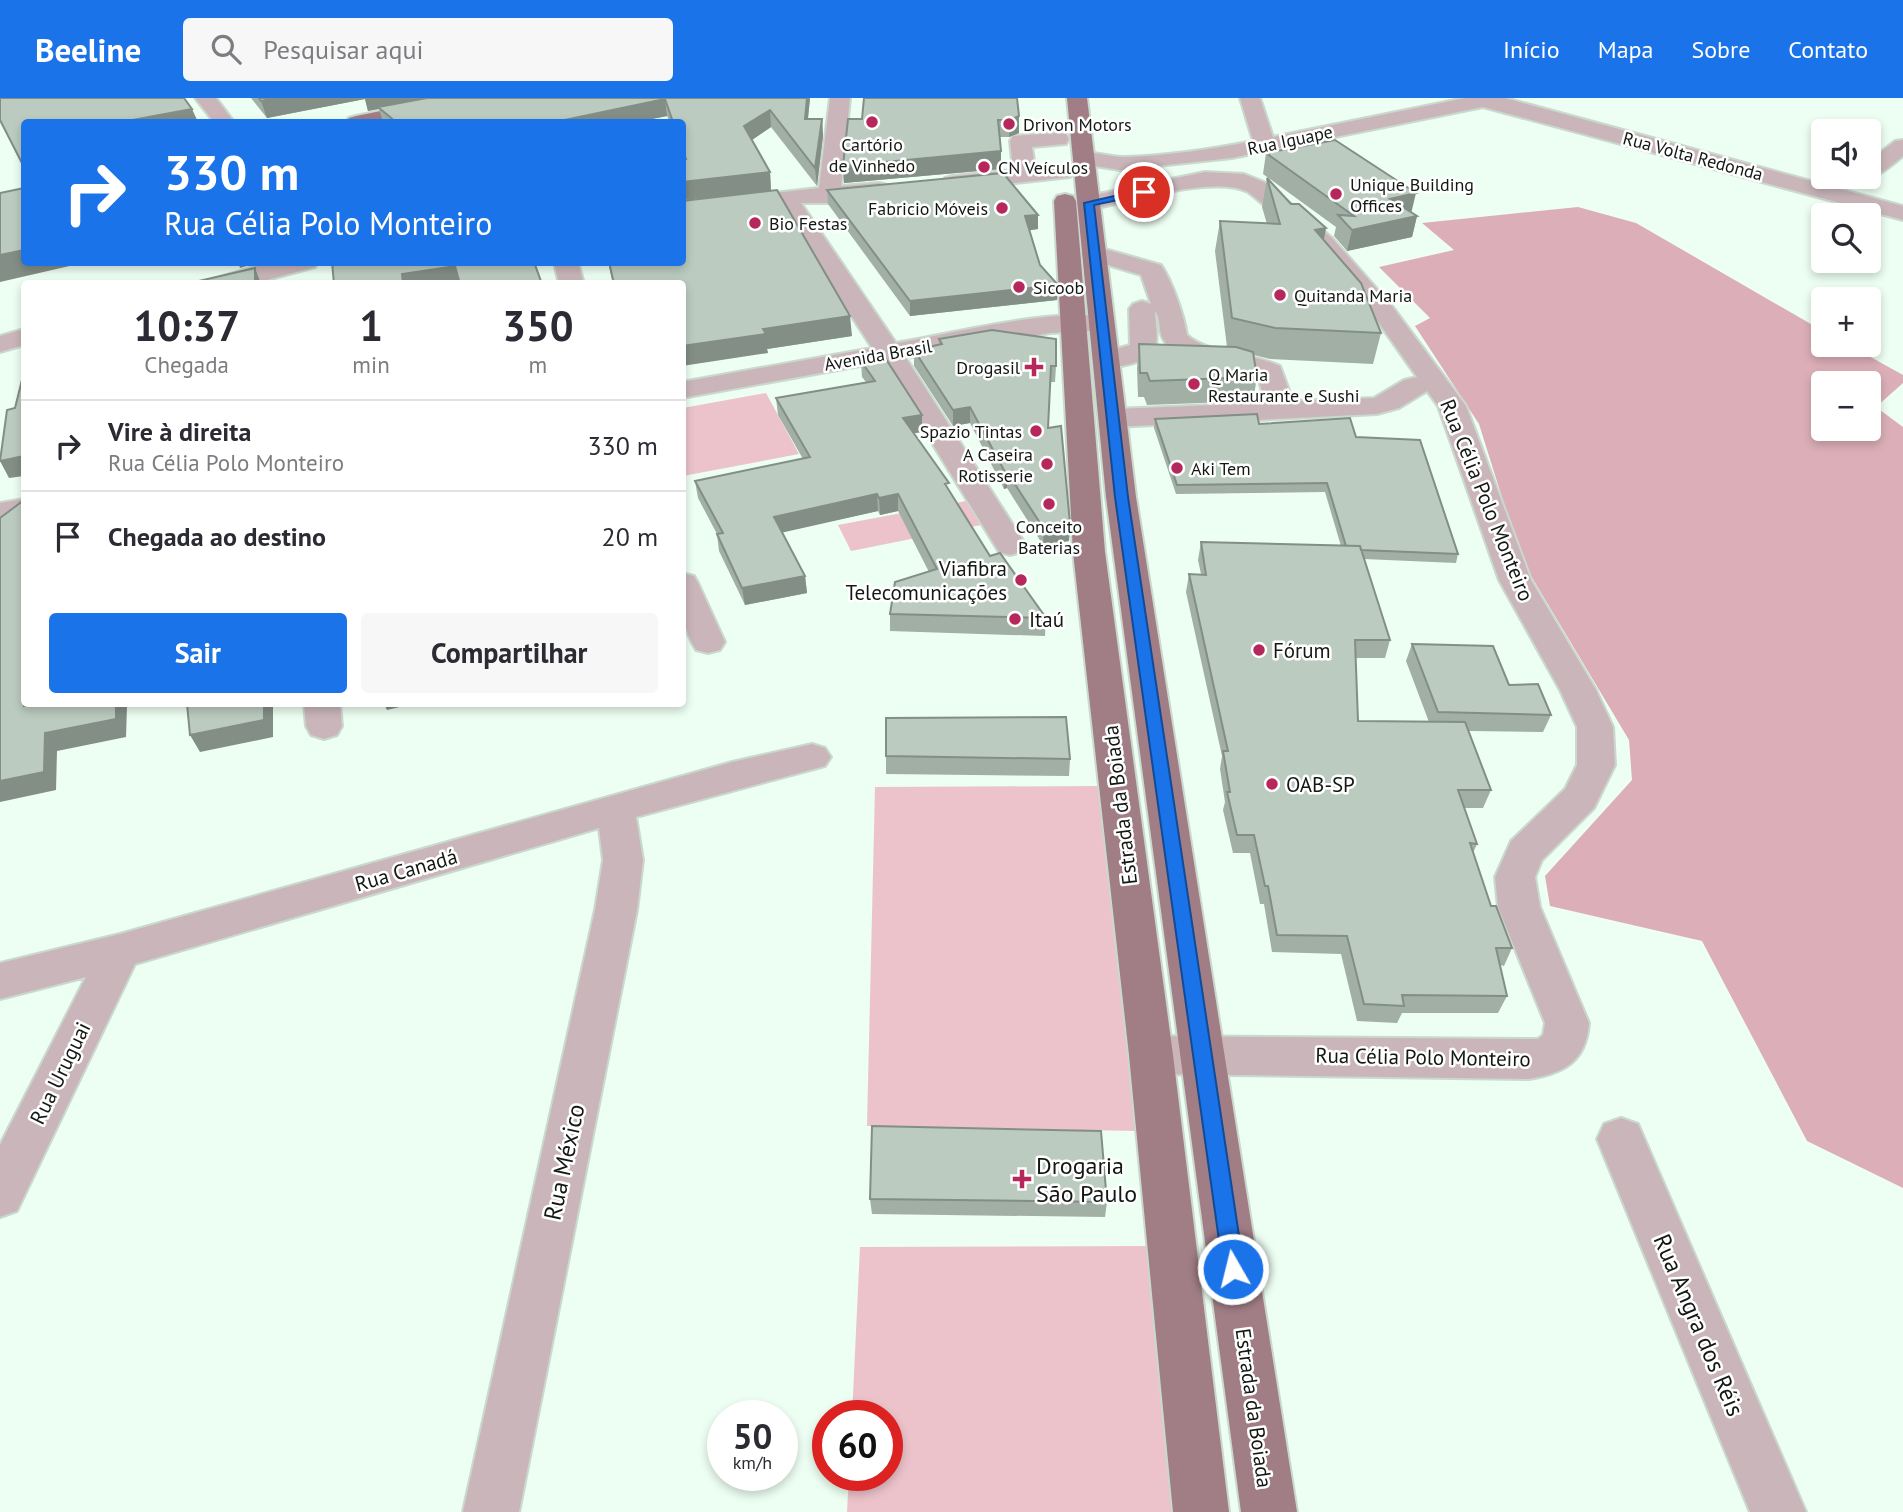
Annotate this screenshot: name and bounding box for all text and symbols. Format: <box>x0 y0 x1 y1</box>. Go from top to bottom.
search box <box>183 18 673 81</box>
text: Beeline <box>35 28 141 71</box>
icon: search <box>207 30 245 68</box>
text: Pesquisar aqui <box>263 33 423 66</box>
text: Início <box>1503 34 1560 65</box>
text: Mapa <box>1598 34 1653 65</box>
text: Sobre <box>1691 34 1750 65</box>
text: Contato <box>1788 34 1868 65</box>
place label: Drivon Motors <box>1023 113 1132 136</box>
marker: Cartório de Vinhedo <box>864 114 880 130</box>
marker: Drivon Motors <box>1001 116 1017 132</box>
map controls <box>1811 119 1881 441</box>
button: sound <box>1811 119 1881 189</box>
street label: Rua Iguape <box>1245 120 1335 160</box>
street label: Rua Volta Redonda <box>1620 126 1766 186</box>
place label: Cartório de Vinhedo <box>829 133 915 177</box>
text: 330 m <box>164 140 299 204</box>
icon: right <box>49 147 140 238</box>
place label: CN Veículos <box>998 156 1088 179</box>
marker: CN Veículos <box>976 159 992 175</box>
pin <box>1114 162 1174 222</box>
icon: arrive <box>1125 173 1163 211</box>
place label: Unique Building Offices <box>1350 173 1474 217</box>
marker: Unique Building Offices <box>1328 186 1344 202</box>
place label: Fabricio Móveis <box>868 197 988 220</box>
marker: Fabricio Móveis <box>994 200 1010 216</box>
text: Rua Célia Polo Monteiro <box>164 202 492 244</box>
button: search <box>1811 203 1881 273</box>
place label: Bio Festas <box>769 212 847 235</box>
marker: Bio Festas <box>747 215 763 231</box>
place label: Sicoob <box>1033 276 1084 299</box>
marker: Sicoob <box>1011 279 1027 295</box>
place label: Quitanda Maria <box>1294 284 1412 307</box>
marker: Quitanda Maria <box>1272 287 1288 303</box>
button: + <box>1811 287 1881 357</box>
text: 10:37 <box>133 298 240 353</box>
text: 1 <box>359 298 383 353</box>
text: 350 <box>502 298 574 353</box>
street label: Avenida Brasil <box>822 334 934 376</box>
text: Chegada <box>144 350 229 379</box>
text: min <box>352 350 390 379</box>
text: m <box>529 350 547 379</box>
place label: Drogasil <box>956 356 1021 379</box>
marker: Drogasil <box>1026 359 1042 375</box>
place label: Q Maria Restaurante e Sushi <box>1208 363 1360 407</box>
button: − <box>1811 371 1881 441</box>
marker: Q Maria Restaurante e Sushi <box>1186 376 1202 392</box>
street label: Rua Célia Polo Monteiro <box>1434 395 1540 605</box>
text: Vire à direita <box>108 415 251 448</box>
place label: Spazio Tintas <box>920 420 1022 443</box>
marker: Spazio Tintas <box>1028 423 1044 439</box>
icon: right <box>49 427 87 465</box>
text: 330 m <box>587 429 658 462</box>
place label: A Caseira Rotisserie <box>958 443 1033 487</box>
text: Rua Célia Polo Monteiro <box>108 448 344 477</box>
marker: A Caseira Rotisserie <box>1039 456 1055 472</box>
place label: Aki Tem <box>1191 457 1251 480</box>
marker: Aki Tem <box>1169 460 1185 476</box>
marker: Conceito Baterias <box>1041 496 1057 512</box>
place label: Conceito Baterias <box>1016 515 1082 559</box>
icon: arrive <box>49 518 87 556</box>
text: Chegada ao destino <box>108 520 326 553</box>
text: 20 m <box>602 520 658 553</box>
place label: Viafibra Telecomunicações <box>845 555 1007 606</box>
marker: Viafibra Telecomunicações <box>1013 572 1029 588</box>
place label: Itaú <box>1029 606 1064 633</box>
marker: Itaú <box>1007 611 1023 627</box>
button: Sair <box>49 613 347 693</box>
button: Compartilhar <box>361 613 658 693</box>
place label: Fórum <box>1273 637 1331 664</box>
marker: Fórum <box>1251 642 1267 658</box>
street label: Estrada da Boiada <box>1097 724 1143 886</box>
place label: OAB-SP <box>1286 771 1355 798</box>
marker: OAB-SP <box>1264 776 1280 792</box>
street label: Rua Canadá <box>352 843 460 897</box>
street label: Rua Uruguai <box>24 1017 96 1129</box>
street label: Rua Célia Polo Monteiro <box>1315 1042 1531 1072</box>
street label: Rua México <box>537 1101 591 1223</box>
place label: Drogaria São Paulo <box>1036 1150 1137 1209</box>
marker: Drogaria São Paulo <box>1014 1171 1030 1187</box>
street label: Rua Angra dos Réis <box>1647 1229 1751 1421</box>
position arrow <box>1196 1232 1270 1306</box>
street label: Estrada da Boiada <box>1229 1327 1279 1489</box>
speed limit sign: 60 <box>812 1400 903 1491</box>
text: 50 <box>733 1413 772 1459</box>
text: km/h <box>733 1451 772 1474</box>

